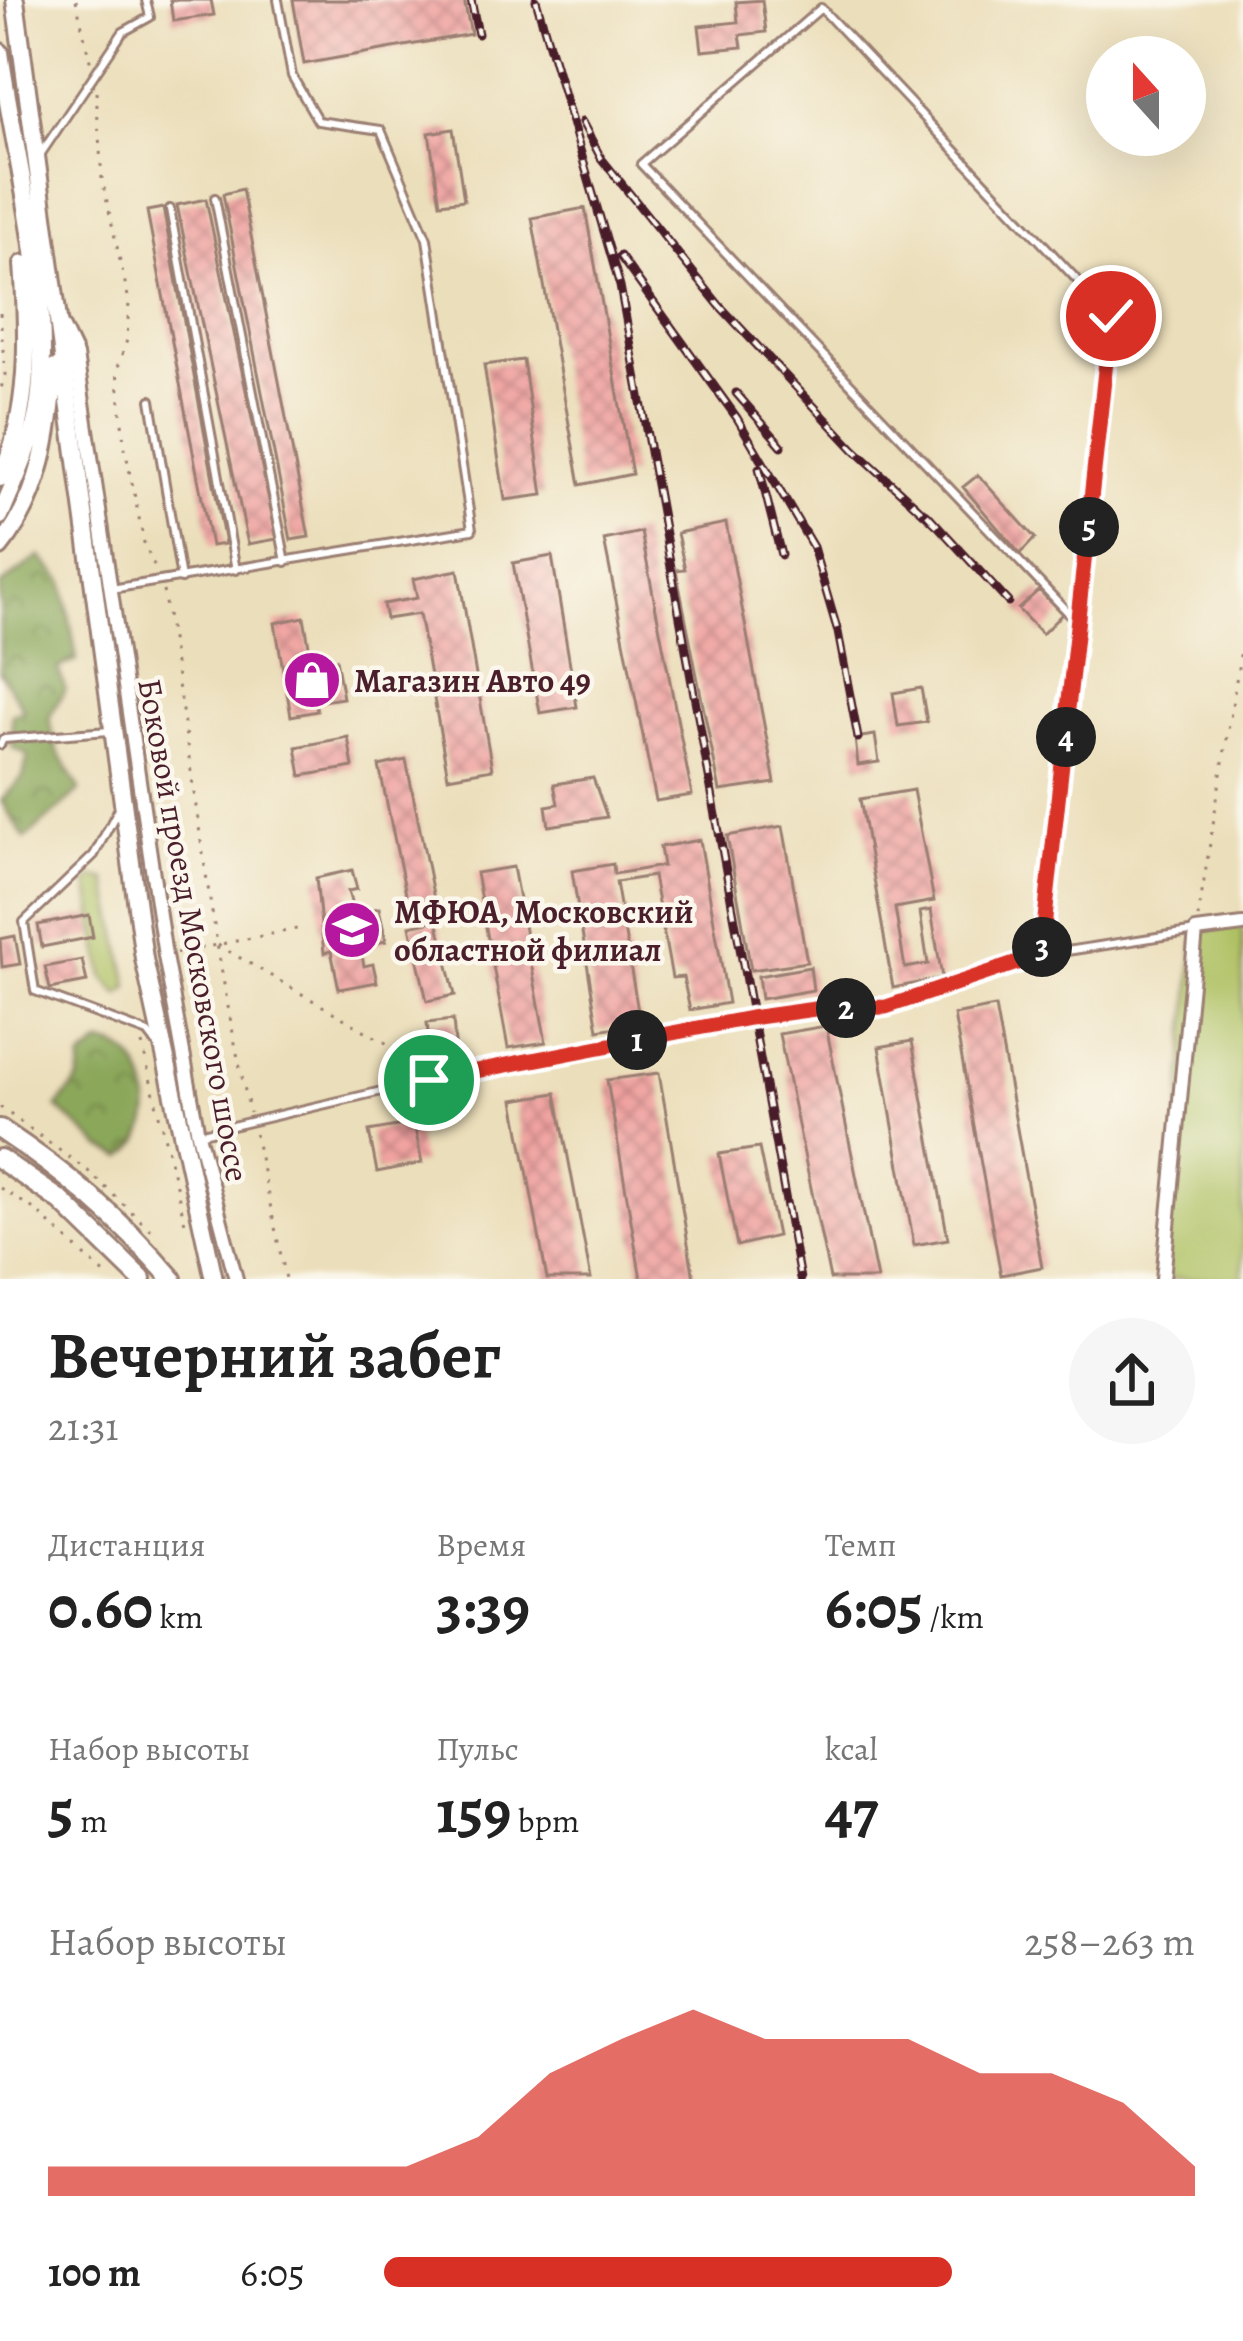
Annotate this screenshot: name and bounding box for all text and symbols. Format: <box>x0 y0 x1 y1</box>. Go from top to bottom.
north arrow <box>1086 36 1206 156</box>
map controls <box>1086 36 1206 156</box>
pin <box>1060 265 1162 367</box>
icon: check <box>1078 283 1144 349</box>
pin: 5 <box>1059 497 1119 557</box>
text: 5 <box>1082 504 1096 549</box>
shop icon: Магазин Авто 49 <box>281 649 343 711</box>
place label: Магазин Авто 49 <box>354 658 591 703</box>
street label: Боковой проезд Московского шоссе <box>128 675 260 1185</box>
pin: 4 <box>1036 707 1096 767</box>
text: 4 <box>1058 714 1074 759</box>
place label: МФЮА, Московский областной филиал <box>394 889 693 972</box>
school or university icon: МФЮА, Московский областной филиал <box>321 899 383 961</box>
pin: 3 <box>1012 917 1072 977</box>
text: 3 <box>1035 924 1049 969</box>
pin: 2 <box>816 978 876 1038</box>
text: 2 <box>838 985 854 1030</box>
pin: 1 <box>607 1010 667 1070</box>
text: 1 <box>631 1017 643 1062</box>
pin <box>378 1029 480 1131</box>
icon: arrive <box>396 1047 462 1113</box>
text: Вечерний забег <box>48 1310 501 1400</box>
button: share <box>1069 1318 1195 1444</box>
text: 21:31 <box>48 1400 119 1453</box>
text: Дистанция <box>48 1522 205 1567</box>
text: Время <box>436 1522 526 1567</box>
text: Темп <box>825 1522 897 1567</box>
text: 0.60 <box>48 1567 153 1649</box>
text: 3:39 <box>436 1567 530 1649</box>
text: 6:05 <box>825 1567 923 1649</box>
text: km <box>153 1594 203 1639</box>
text: /km <box>923 1594 984 1639</box>
text: Набор высоты <box>48 1726 250 1771</box>
text: Пульс <box>436 1726 519 1771</box>
text: kcal <box>825 1726 878 1771</box>
text: 5 <box>48 1771 74 1853</box>
text: 159 <box>436 1771 511 1853</box>
text: 47 <box>825 1771 878 1853</box>
text: m <box>74 1798 108 1843</box>
text: bpm <box>511 1798 579 1843</box>
text: Набор высоты <box>48 1915 287 1968</box>
text: 258–263 m <box>1024 1915 1195 1968</box>
text: 100 m <box>48 2246 141 2299</box>
text: 6:05 <box>240 2246 305 2299</box>

